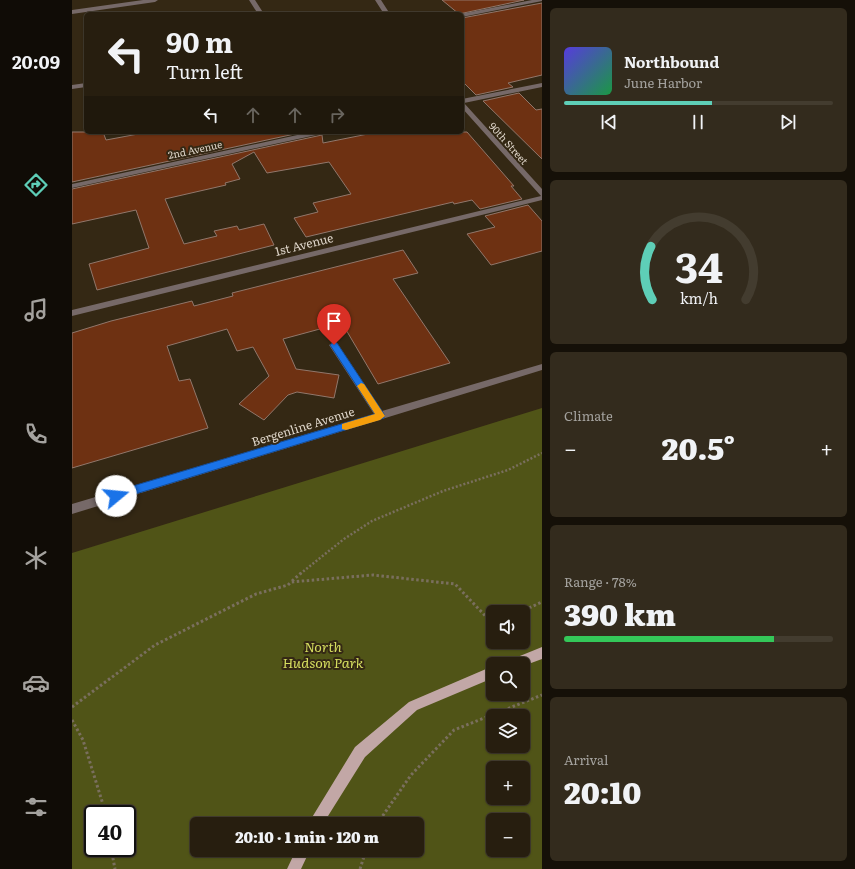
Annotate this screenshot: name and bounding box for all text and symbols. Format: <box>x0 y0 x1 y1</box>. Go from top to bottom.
text: 90 m <box>166 20 233 62</box>
icon: left <box>100 28 152 80</box>
text: 20:09 <box>12 48 60 75</box>
text: Northbound <box>624 50 719 73</box>
text: Turn left <box>166 58 243 85</box>
text: June Harbor <box>624 73 702 92</box>
icon: left <box>200 104 222 126</box>
icon: ahead <box>242 104 264 126</box>
icon: ahead <box>284 104 306 126</box>
icon: right <box>326 104 348 126</box>
icon: previous <box>598 111 620 133</box>
icon: pause <box>687 111 709 133</box>
icon: next <box>777 111 799 133</box>
street label: 90th Street <box>486 119 532 167</box>
street label: 2nd Avenue <box>167 136 223 162</box>
icon: directions <box>22 171 50 199</box>
street label: 1st Avenue <box>273 228 335 260</box>
text: 34 <box>674 234 723 296</box>
text: km/h <box>679 287 718 308</box>
icon: music <box>22 296 50 324</box>
pin <box>317 304 351 345</box>
icon: arrive <box>323 310 345 332</box>
street label: Bergenline Avenue <box>249 402 357 450</box>
text: Climate <box>564 406 613 425</box>
icon: phone <box>22 420 50 448</box>
text: 20.5° <box>662 425 735 469</box>
text: − <box>564 431 577 464</box>
text: + <box>820 431 833 464</box>
position arrow <box>95 475 137 517</box>
icon: climate <box>22 544 50 572</box>
text: Range · 78% <box>564 572 637 591</box>
text: 390 km <box>564 591 676 635</box>
map controls <box>486 605 530 857</box>
button: sound <box>486 605 530 649</box>
park label: North Hudson Park <box>282 636 364 672</box>
button: search <box>486 657 530 701</box>
icon: car <box>22 669 50 697</box>
button: layers <box>486 709 530 753</box>
text: Arrival <box>564 750 608 769</box>
button: + <box>486 761 530 805</box>
text: 20:10 <box>564 769 641 813</box>
icon: filters <box>22 793 50 821</box>
speed limit sign: 40 <box>84 805 136 857</box>
button: − <box>486 813 530 857</box>
text: 20:10 · 1 min · 120 m <box>235 825 379 848</box>

